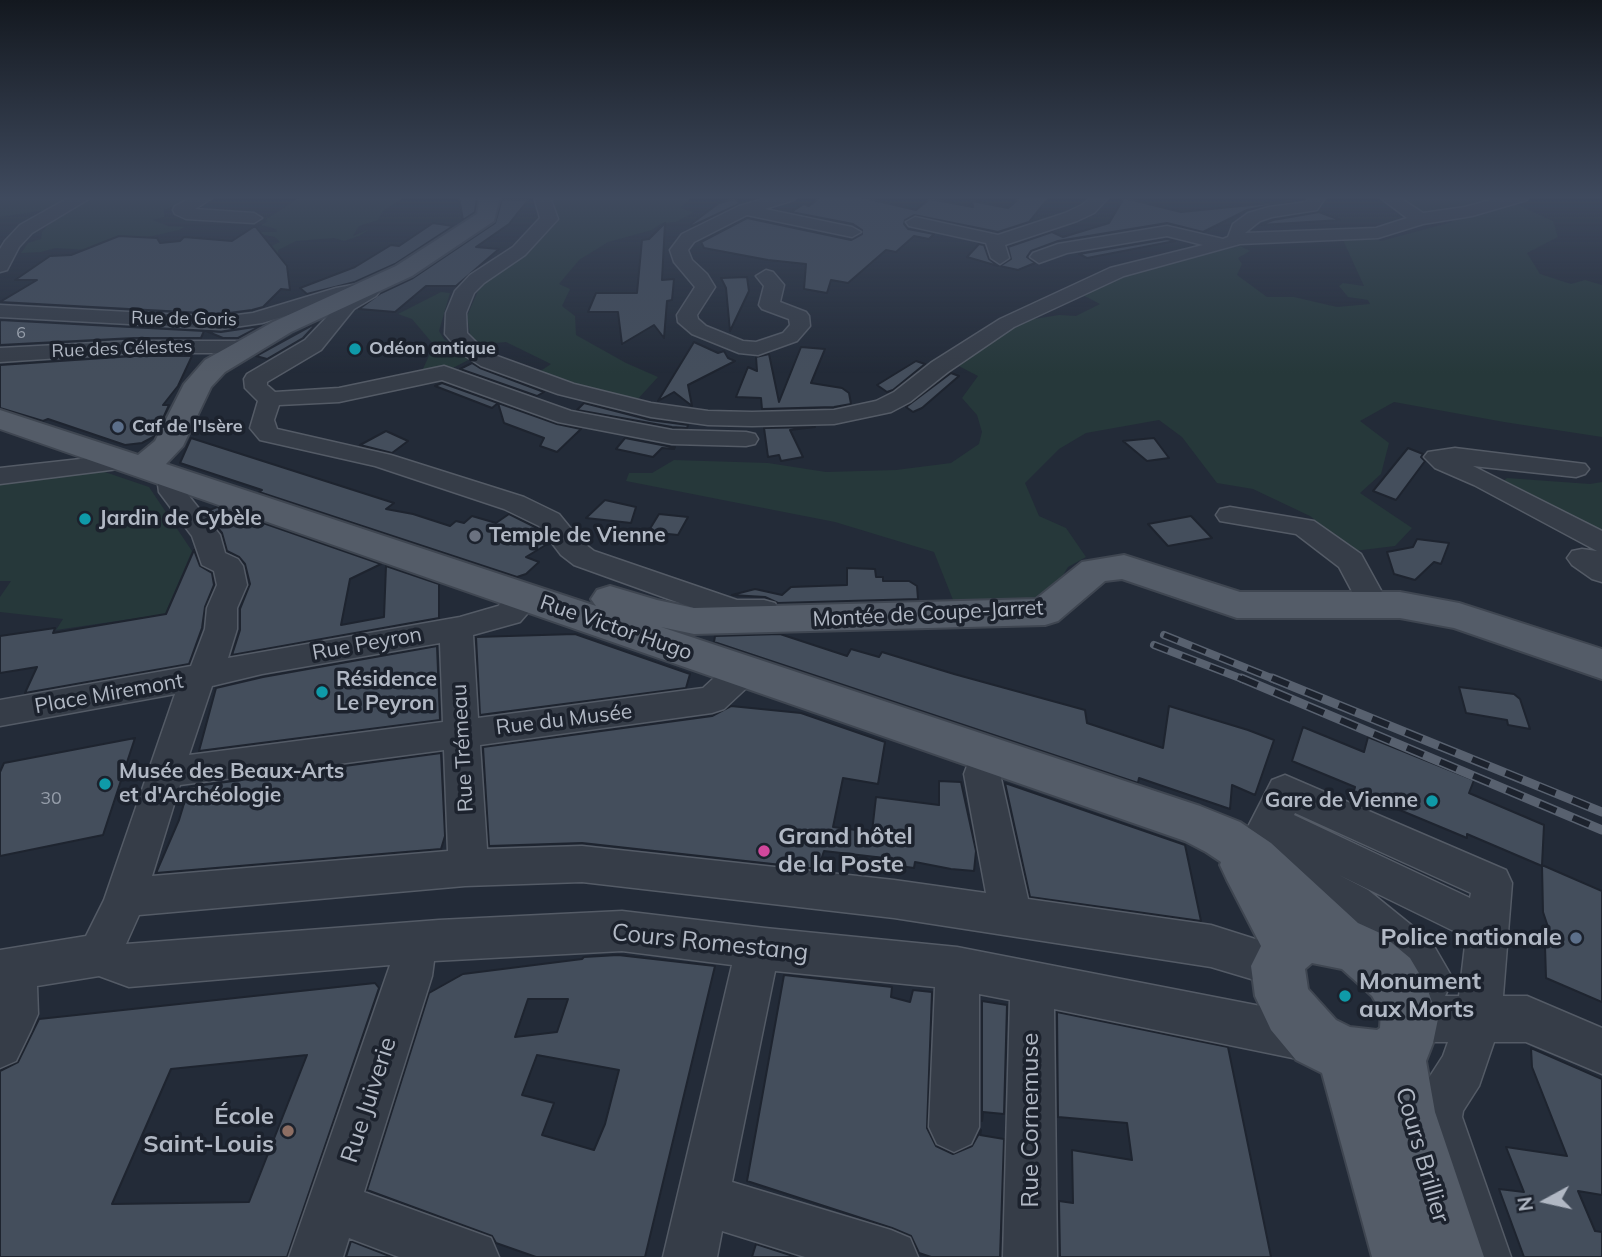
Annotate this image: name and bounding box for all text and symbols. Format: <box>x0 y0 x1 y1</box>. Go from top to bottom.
street label: Rue de Goris <box>131 307 237 331</box>
house number: 6 <box>16 323 26 343</box>
street label: Rue des Célestes <box>51 336 193 362</box>
place label: Odéon antique <box>369 338 496 360</box>
marker: Odéon antique <box>347 341 363 357</box>
place label: Caf de l'Isère <box>132 416 243 438</box>
marker: Caf de l'Isère <box>110 419 126 435</box>
place label: Jardin de Cybèle <box>99 506 262 532</box>
marker: Jardin de Cybèle <box>77 511 93 527</box>
place label: Temple de Vienne <box>489 523 666 549</box>
marker: Temple de Vienne <box>467 528 483 544</box>
street label: Rue Victor Hugo <box>537 590 695 666</box>
street label: Montée de Coupe-Jarret <box>812 595 1044 633</box>
street label: Rue Peyron <box>310 622 424 666</box>
place label: Résidence Le Peyron <box>336 667 437 717</box>
street label: Place Miremont <box>33 669 185 719</box>
street label: Rue Trémeau <box>447 683 479 813</box>
marker: Résidence Le Peyron <box>314 684 330 700</box>
street label: Rue du Musée <box>494 699 634 741</box>
place label: Musée des Beaux-Arts et d'Archéologie <box>119 759 344 809</box>
marker: Musée des Beaux-Arts et d'Archéologie <box>97 776 113 792</box>
house number: 30 <box>40 788 62 810</box>
place label: Gare de Vienne <box>1265 788 1418 814</box>
marker: Gare de Vienne <box>1424 793 1440 809</box>
place label: Grand hôtel de la Poste <box>778 823 913 879</box>
marker: Grand hôtel de la Poste <box>756 843 772 859</box>
street label: Cours Romestang <box>610 918 810 968</box>
place label: Police nationale <box>1381 924 1562 952</box>
marker: Police nationale <box>1568 930 1584 946</box>
place label: Monument aux Morts <box>1359 968 1481 1024</box>
marker: Monument aux Morts <box>1337 988 1353 1004</box>
street label: Rue Cornemuse <box>1017 1033 1045 1207</box>
street label: Rue Juiverie <box>335 1034 403 1166</box>
street label: Cours Brillier <box>1389 1084 1455 1226</box>
place label: École Saint-Louis <box>143 1103 274 1159</box>
marker: École Saint-Louis <box>280 1123 296 1139</box>
north arrow <box>1511 1166 1581 1236</box>
text: N <box>1512 1195 1538 1213</box>

